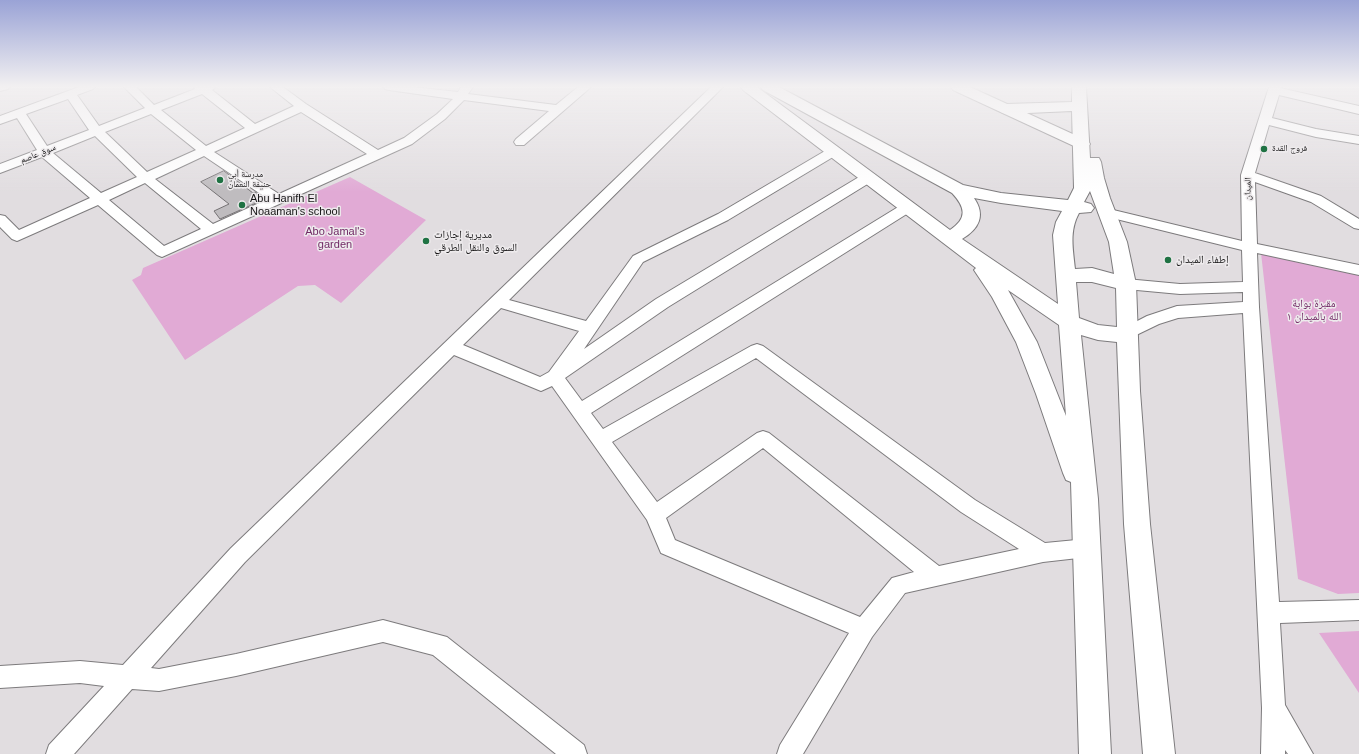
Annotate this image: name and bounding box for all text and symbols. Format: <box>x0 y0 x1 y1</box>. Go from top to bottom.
street label: سوق عاصم <box>19 142 57 166</box>
marker: فروج القدة <box>1259 144 1269 154</box>
place label: فروج القدة <box>1272 144 1307 154</box>
place label: مدرسة أبي حنيفة النعمان <box>228 170 271 191</box>
marker: مدرسة أبي حنيفة النعمان <box>215 175 225 185</box>
street label: الميدان <box>1242 178 1254 200</box>
place label: Abu Hanifh El Noaaman's school <box>250 192 340 218</box>
marker: Abu Hanifh El Noaaman's school <box>237 200 247 210</box>
park label: Abo Jamal's garden <box>305 225 365 251</box>
place label: مديرية إجازات السوق والنقل الطرقي <box>434 228 517 254</box>
marker: مديرية إجازات السوق والنقل الطرقي <box>421 236 431 246</box>
place label: إطفاء الميدان <box>1176 253 1229 267</box>
marker: إطفاء الميدان <box>1163 255 1173 265</box>
park label: مقبرة بوابة الله بالميدان ١ <box>1287 297 1341 323</box>

